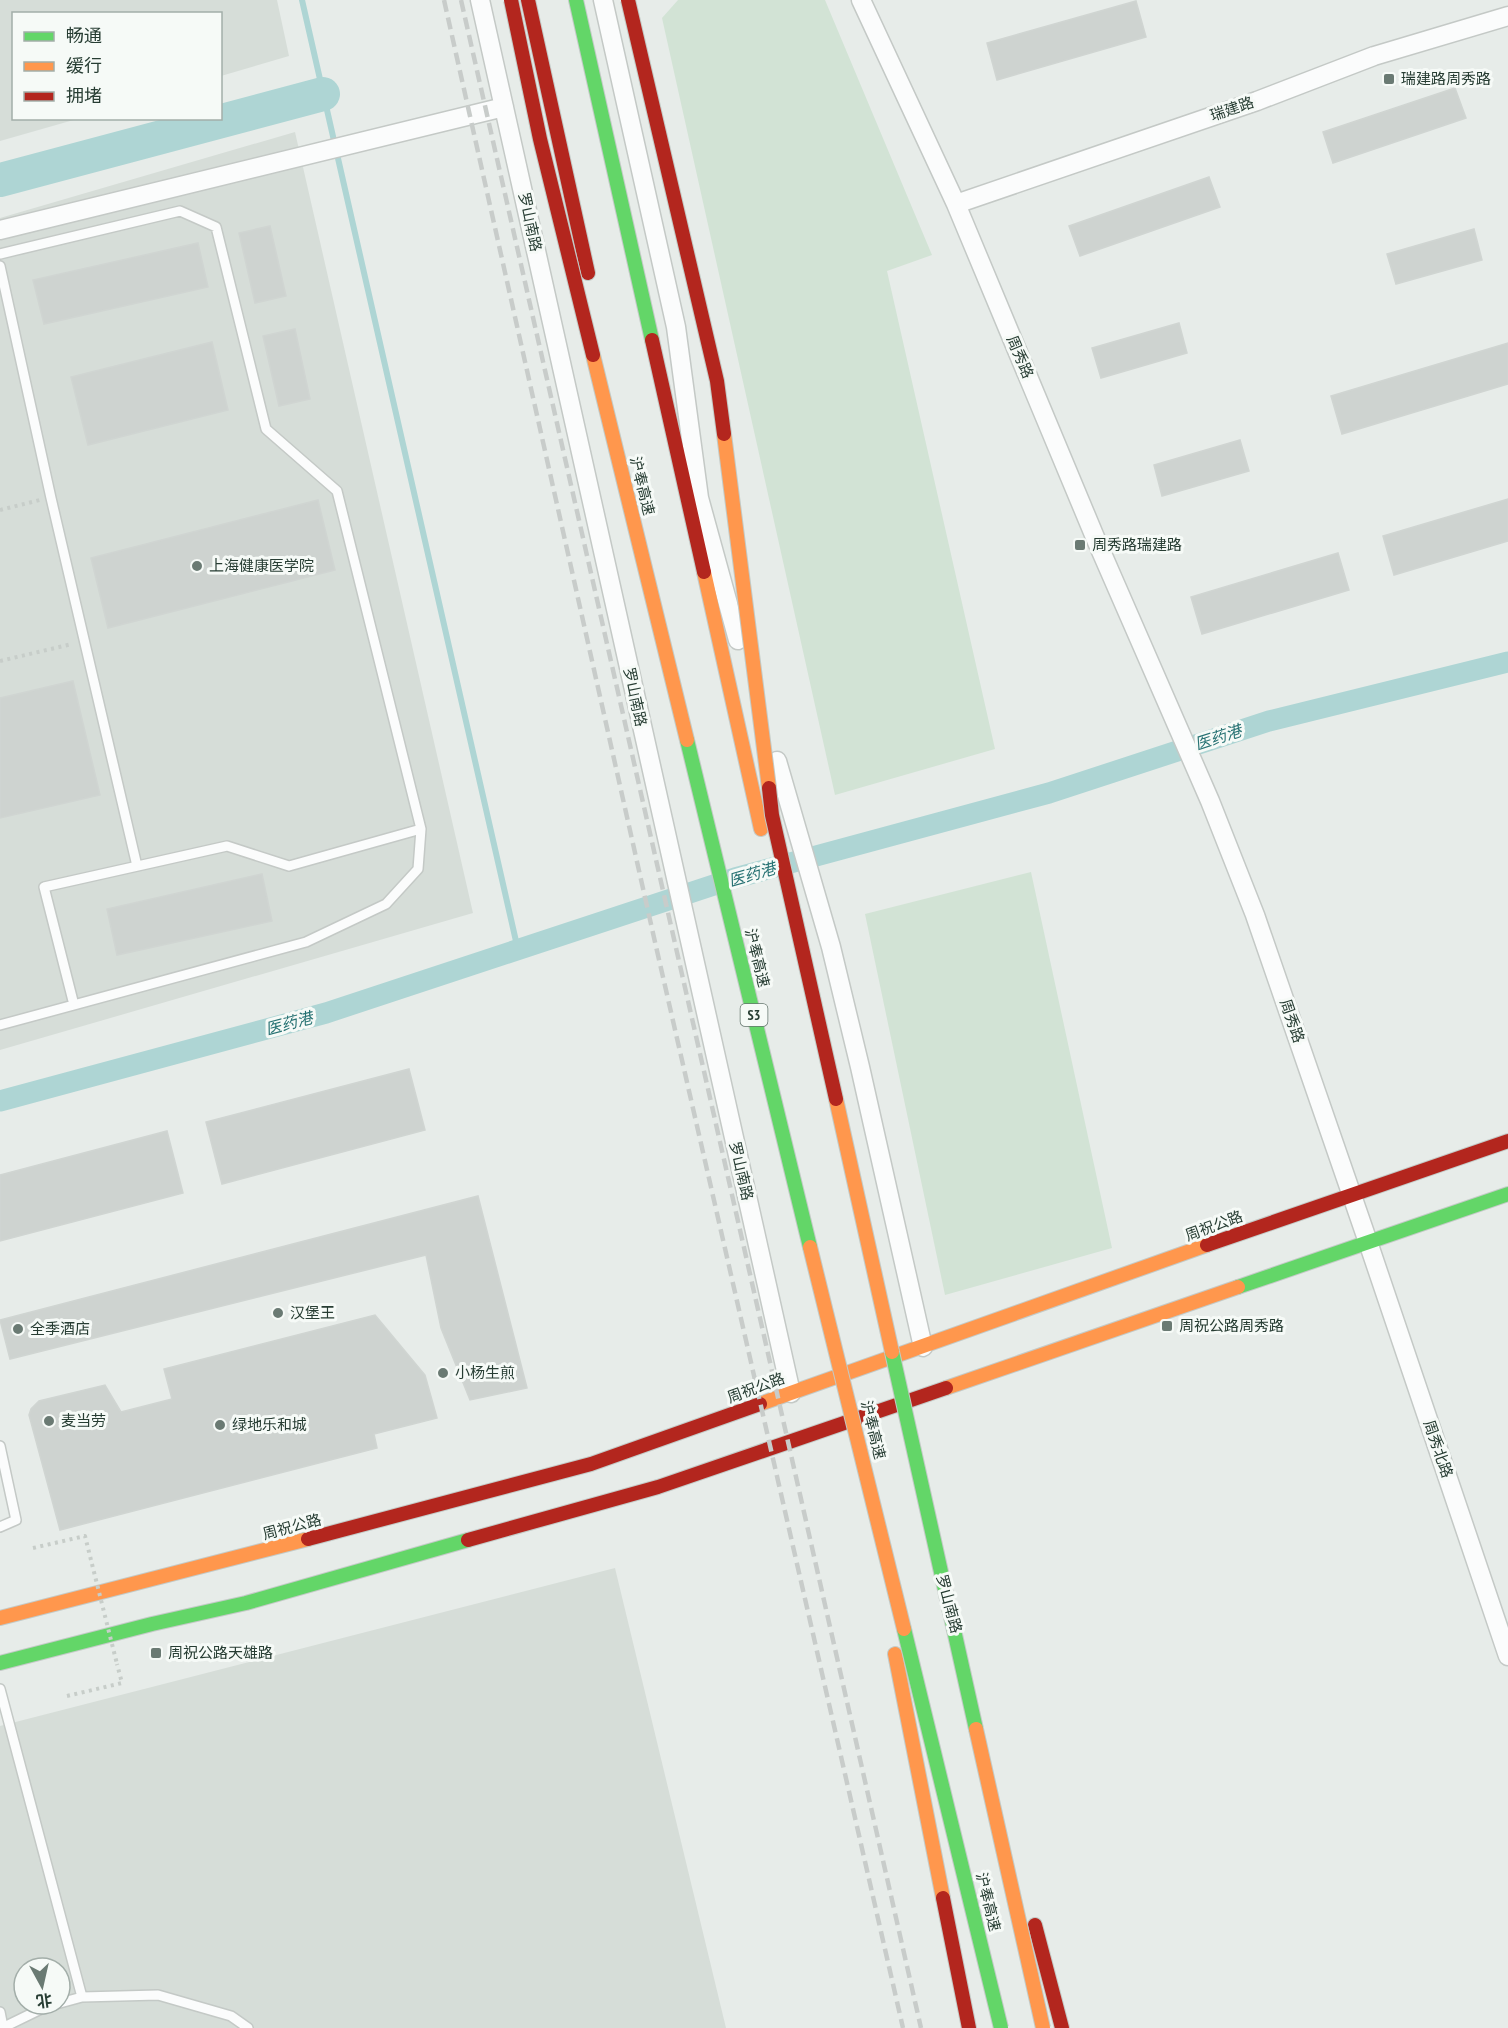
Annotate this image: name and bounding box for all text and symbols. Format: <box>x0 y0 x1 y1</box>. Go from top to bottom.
legend <box>12 12 222 120</box>
text: 畅通 <box>66 24 102 47</box>
text: 缓行 <box>66 54 102 77</box>
place label: 瑞建路周秀路 <box>1401 69 1491 88</box>
marker: 瑞建路周秀路 <box>1382 72 1396 86</box>
text: 拥堵 <box>66 84 102 107</box>
street label: 瑞建路 <box>1207 92 1256 125</box>
street label: 罗山南路 <box>515 191 546 253</box>
street label: 周秀路 <box>1003 332 1038 381</box>
street label: 沪奉高速 <box>626 454 659 517</box>
place label: 周秀路瑞建路 <box>1092 535 1182 554</box>
marker: 周秀路瑞建路 <box>1073 538 1087 552</box>
place label: 上海健康医学院 <box>209 556 314 575</box>
marker: 上海健康医学院 <box>190 559 204 573</box>
street label: 罗山南路 <box>620 666 651 728</box>
water label: 医药港 <box>1192 719 1246 754</box>
water label: 医药港 <box>726 857 780 890</box>
street label: 沪奉高速 <box>741 926 774 989</box>
street label: 周秀路 <box>1276 996 1309 1045</box>
road number: S3 <box>740 1004 768 1026</box>
water label: 医药港 <box>263 1007 317 1039</box>
street label: 罗山南路 <box>725 1140 757 1202</box>
street label: 周祝公路 <box>1182 1206 1245 1245</box>
place label: 汉堡王 <box>290 1303 335 1322</box>
marker: 汉堡王 <box>271 1306 285 1320</box>
place label: 周祝公路周秀路 <box>1179 1316 1284 1335</box>
place label: 全季酒店 <box>30 1319 90 1338</box>
marker: 周祝公路周秀路 <box>1160 1319 1174 1333</box>
marker: 全季酒店 <box>11 1322 25 1336</box>
place label: 小杨生煎 <box>455 1363 515 1382</box>
marker: 小杨生煎 <box>436 1366 450 1380</box>
street label: 周祝公路 <box>724 1368 787 1407</box>
street label: 沪奉高速 <box>857 1398 890 1461</box>
place label: 麦当劳 <box>61 1411 106 1430</box>
marker: 麦当劳 <box>42 1414 56 1428</box>
place label: 绿地乐和城 <box>232 1415 307 1434</box>
street label: 周秀北路 <box>1420 1417 1457 1480</box>
marker: 绿地乐和城 <box>213 1418 227 1432</box>
street label: 周祝公路 <box>260 1510 323 1543</box>
street label: 罗山南路 <box>933 1572 966 1635</box>
place label: 周祝公路天雄路 <box>168 1643 273 1662</box>
marker: 周祝公路天雄路 <box>149 1646 163 1660</box>
street label: 沪奉高速 <box>972 1870 1005 1933</box>
north arrow <box>12 1956 72 2016</box>
text: 北 <box>35 1990 53 2012</box>

